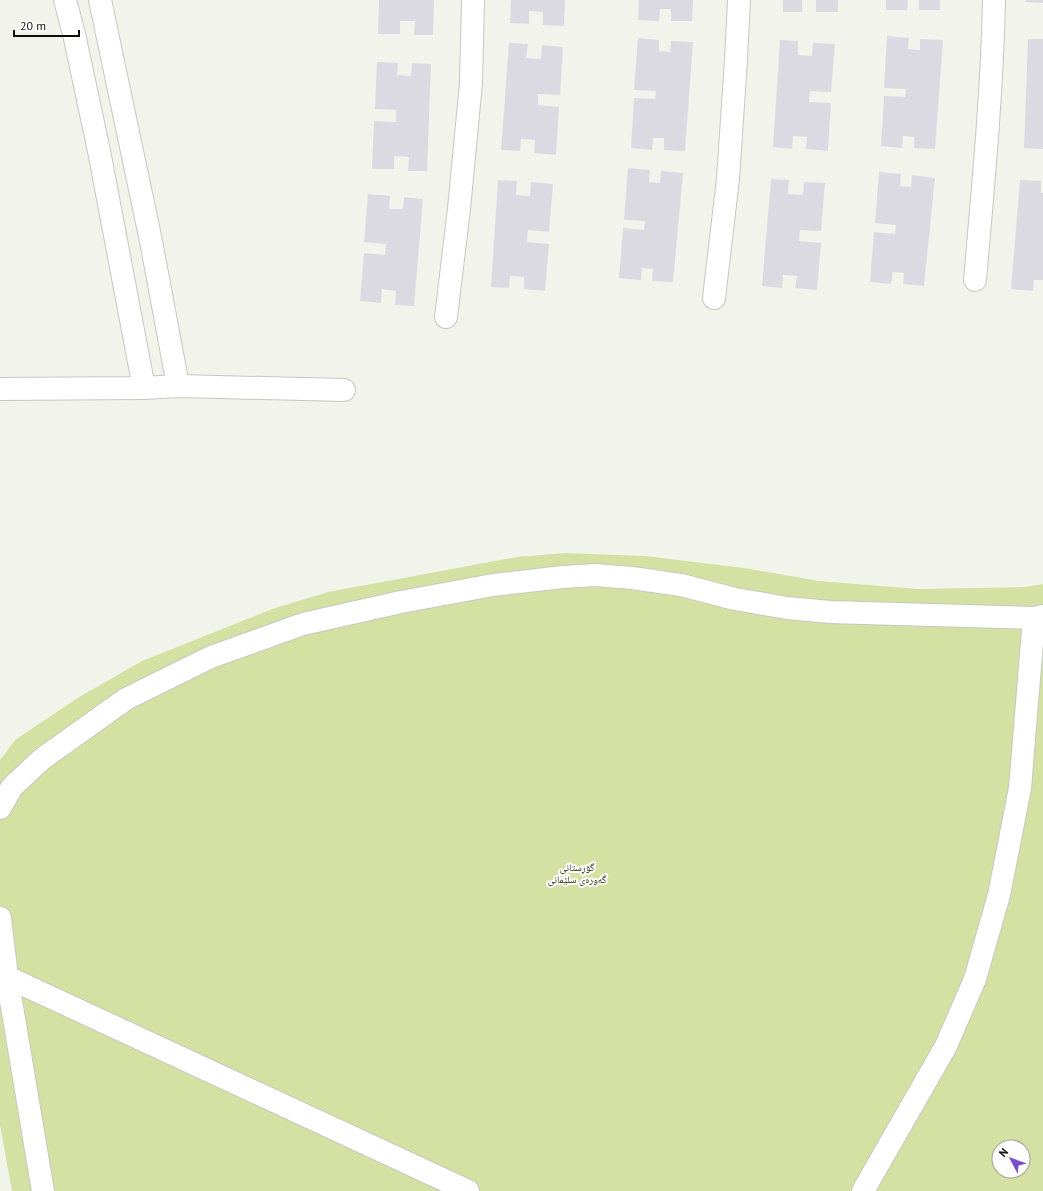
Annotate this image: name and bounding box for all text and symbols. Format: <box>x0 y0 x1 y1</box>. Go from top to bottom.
scale bar <box>14 12 79 38</box>
text: 20 m <box>20 18 46 33</box>
park label: گۆڕستانی گەورەی سلێمانی <box>547 861 607 886</box>
north arrow <box>991 1139 1031 1179</box>
text: N <box>996 1145 1011 1160</box>

